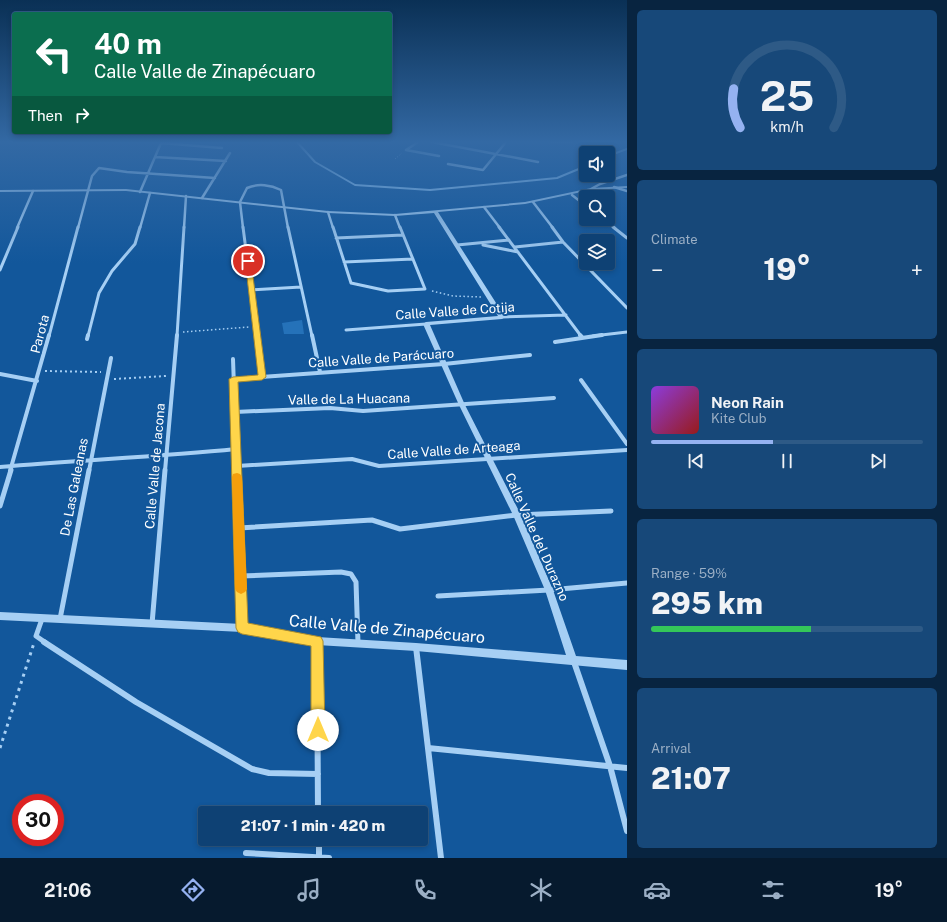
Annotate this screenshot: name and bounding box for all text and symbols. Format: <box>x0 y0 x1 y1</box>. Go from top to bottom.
text: 40 m <box>94 27 162 60</box>
icon: left <box>28 28 80 80</box>
text: Calle Valle de Zinapécuaro <box>94 61 316 82</box>
text: 25 <box>760 71 814 120</box>
icon: right <box>71 104 93 126</box>
text: Then <box>28 107 63 124</box>
text: km/h <box>770 117 804 134</box>
map controls <box>579 146 615 270</box>
button: sound <box>579 146 615 182</box>
button: search <box>579 190 615 226</box>
text: Climate <box>651 232 698 247</box>
button: layers <box>579 234 615 270</box>
pin <box>231 244 265 278</box>
icon: arrive <box>237 250 259 272</box>
text: 19° <box>763 251 811 287</box>
text: − <box>651 257 663 283</box>
text: + <box>911 257 923 283</box>
street label: Calle Valle de Cotija <box>395 299 515 323</box>
street label: Parota <box>28 313 52 355</box>
street label: Calle Valle de Parácuaro <box>308 345 454 371</box>
street label: Valle de La Huacana <box>288 390 410 408</box>
text: Neon Rain <box>711 394 784 411</box>
street label: Calle Valle de Jacona <box>142 403 168 529</box>
text: Kite Club <box>711 411 766 426</box>
street label: De Las Galeanas <box>57 437 91 537</box>
street label: Calle Valle de Arteaga <box>387 438 521 462</box>
icon: previous <box>685 450 707 472</box>
icon: pause <box>776 450 798 472</box>
icon: next <box>867 450 889 472</box>
street label: Calle Valle del Durazno <box>502 471 572 603</box>
text: Range · 59% <box>651 566 727 581</box>
text: 295 km <box>651 585 763 621</box>
street label: Calle Valle de Zinapécuaro <box>288 611 486 647</box>
position arrow <box>297 709 339 751</box>
text: Arrival <box>651 741 691 756</box>
text: 21:07 <box>651 760 731 796</box>
speed limit sign: 30 <box>12 794 64 846</box>
text: 21:07 · 1 min · 420 m <box>241 817 385 834</box>
icon: directions <box>179 876 207 904</box>
icon: music <box>295 876 323 904</box>
icon: phone <box>411 876 439 904</box>
icon: climate <box>527 876 555 904</box>
icon: car <box>643 876 671 904</box>
icon: filters <box>759 876 787 904</box>
text: 21:06 <box>44 880 91 901</box>
text: 19° <box>875 880 903 901</box>

